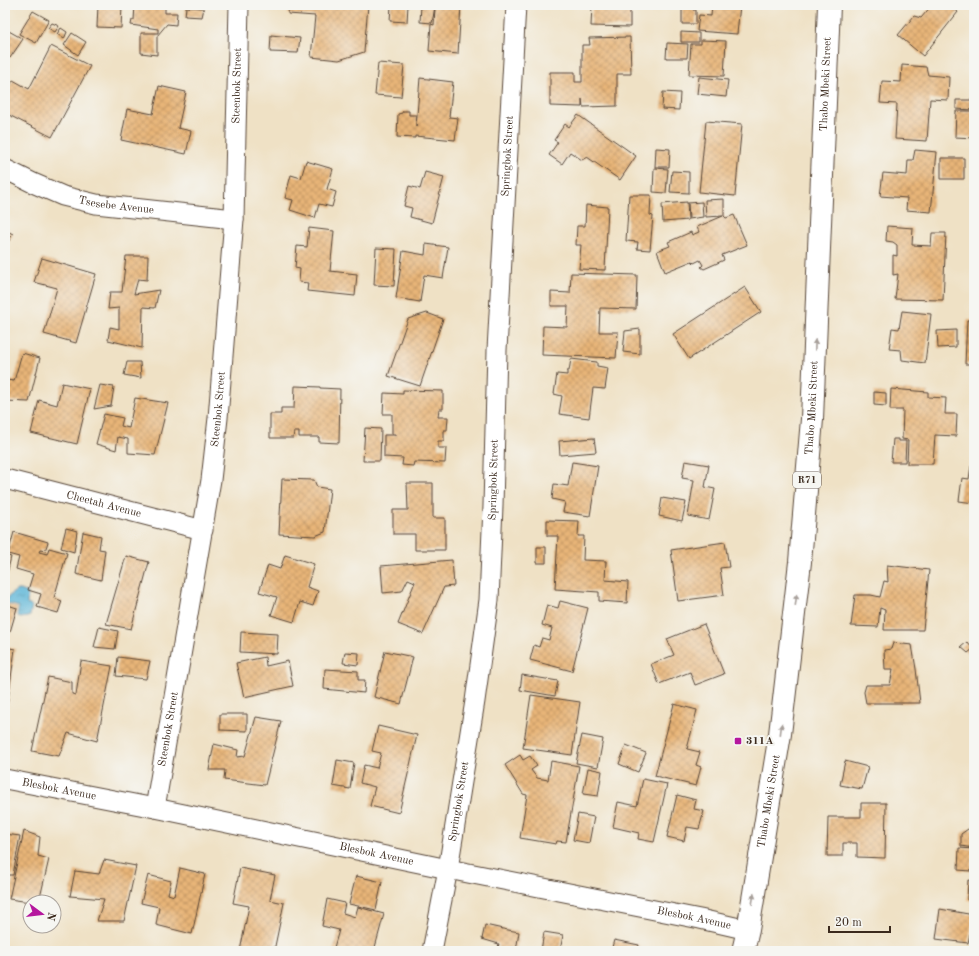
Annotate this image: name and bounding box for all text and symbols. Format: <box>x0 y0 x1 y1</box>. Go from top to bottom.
street label: Thabo Mbeki Street <box>818 37 833 132</box>
street label: Steenbok Street <box>231 48 243 124</box>
street label: Springbok Street <box>500 115 515 197</box>
street label: Tsesebe Avenue <box>77 194 154 216</box>
one-way arrow <box>811 339 818 351</box>
street label: Thabo Mbeki Street <box>804 360 820 455</box>
street label: Steenbok Street <box>209 371 227 448</box>
street label: Springbok Street <box>487 439 500 521</box>
road number: R71 <box>793 472 821 488</box>
street label: Cheetah Avenue <box>65 490 142 519</box>
one-way arrow <box>792 594 799 606</box>
street label: Steenbok Street <box>157 691 180 767</box>
one-way arrow <box>778 723 784 735</box>
marker: 311A <box>733 736 743 746</box>
place label: 311A <box>746 736 774 747</box>
street label: Thabo Mbeki Street <box>756 754 782 849</box>
street label: Springbok Street <box>447 760 471 842</box>
street label: Blesbok Avenue <box>21 777 97 802</box>
street label: Blesbok Avenue <box>338 841 414 867</box>
one-way arrow <box>750 893 756 905</box>
north arrow <box>22 894 62 934</box>
street label: Blesbok Avenue <box>656 905 732 931</box>
scale bar <box>829 908 890 934</box>
text: N <box>44 911 57 922</box>
text: 20 m <box>835 917 862 929</box>

